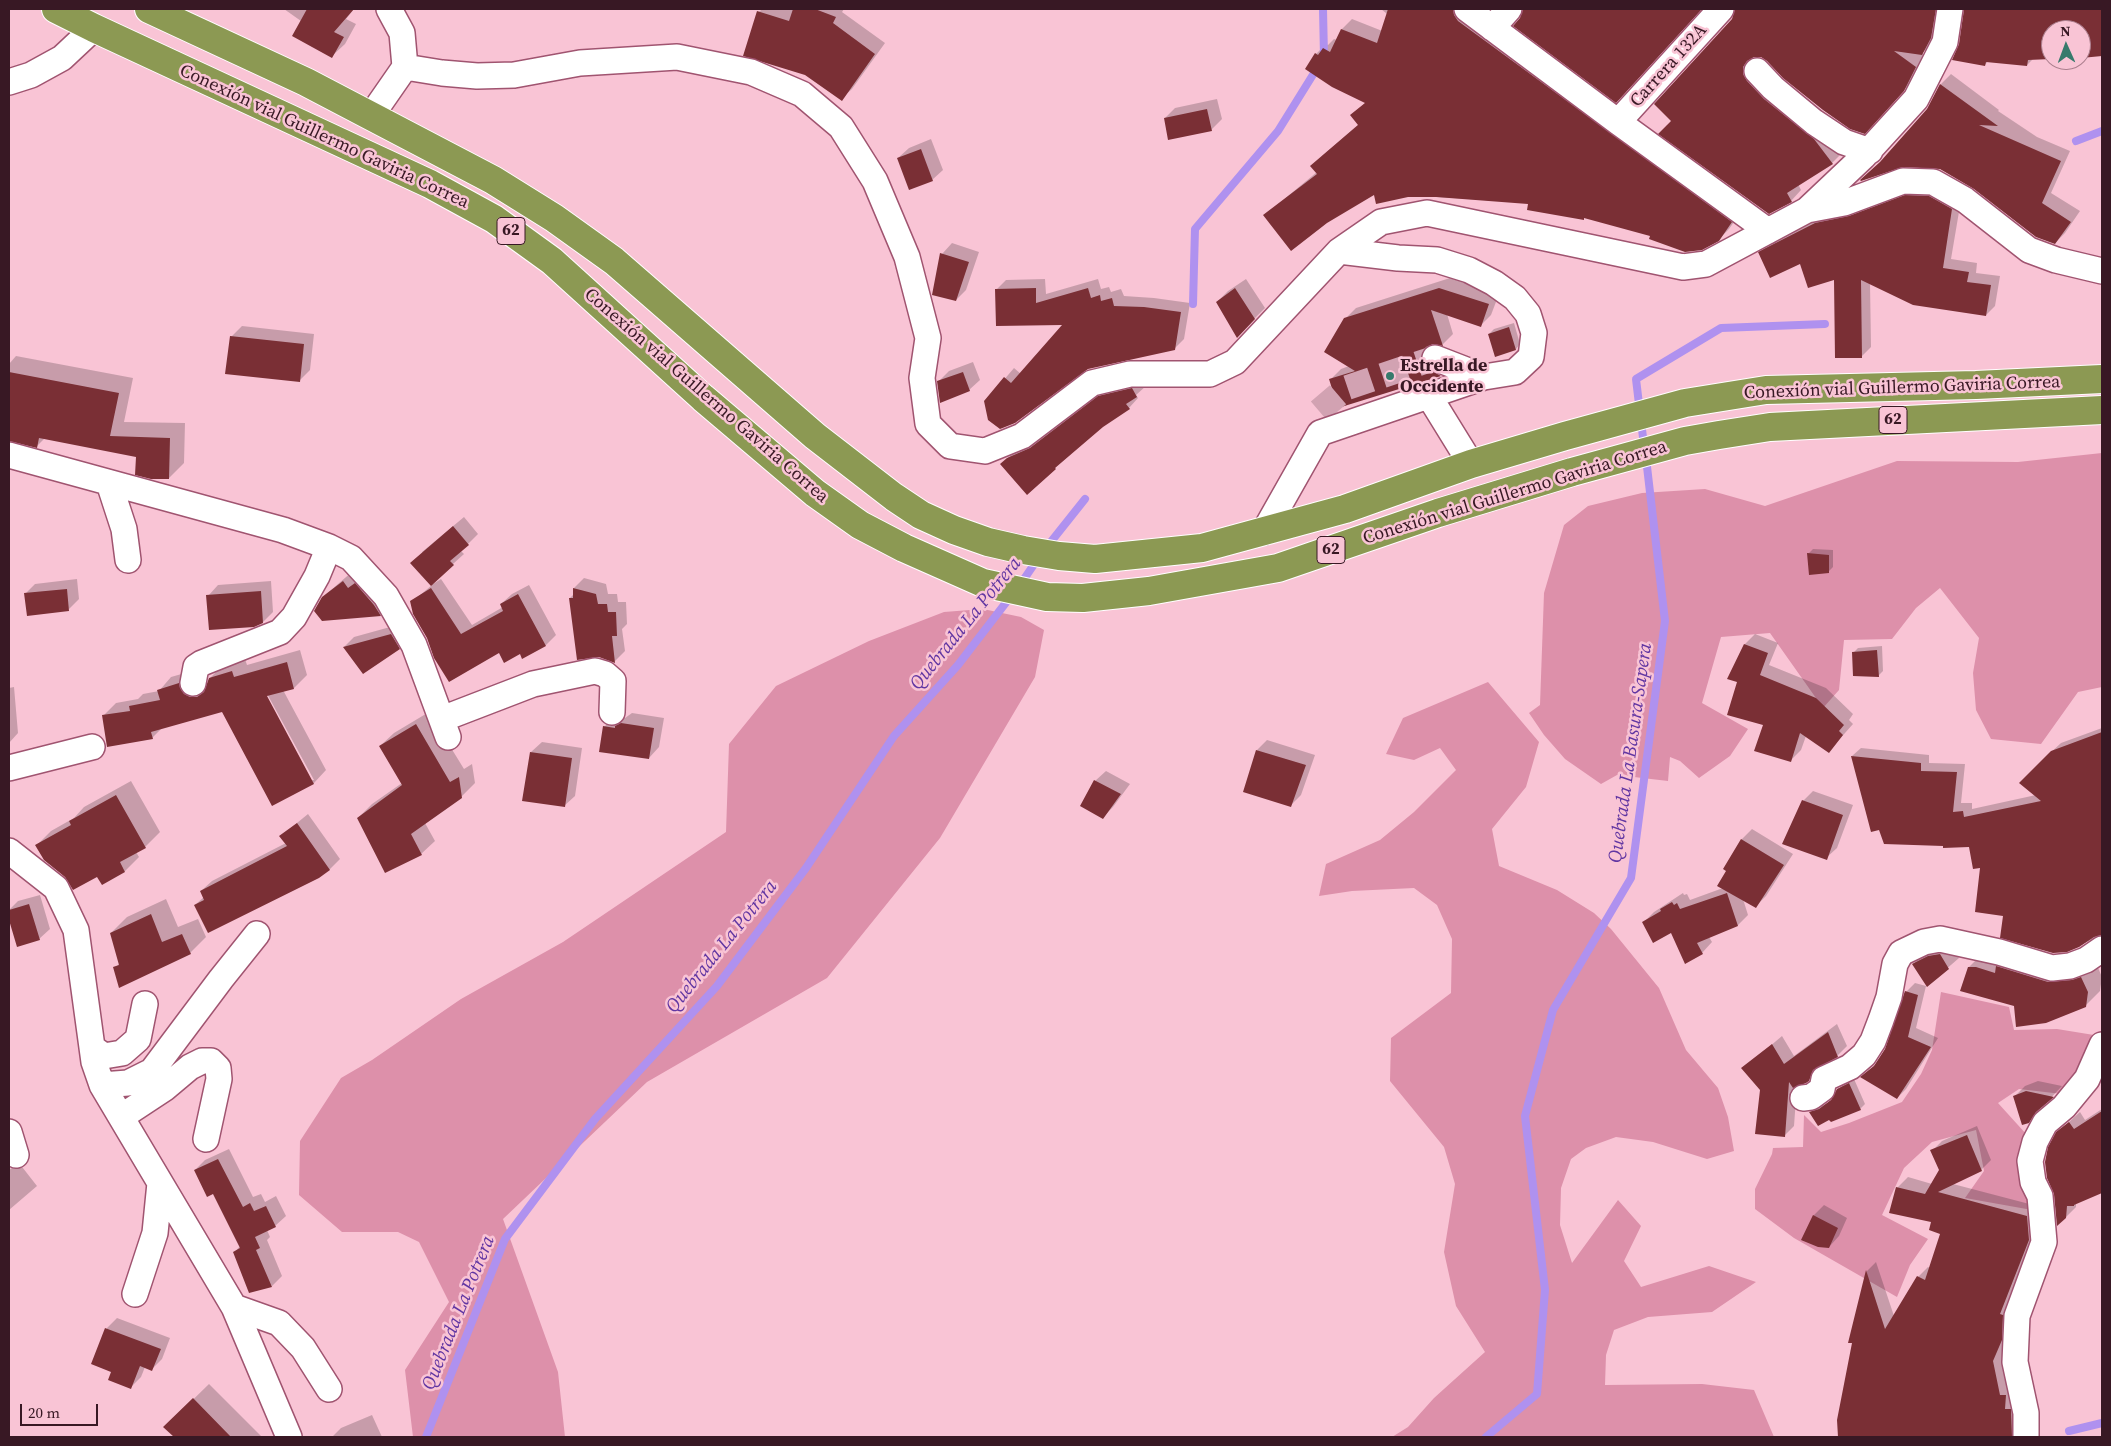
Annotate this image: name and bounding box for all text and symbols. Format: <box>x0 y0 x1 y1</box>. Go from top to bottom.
street label: Carrera 132A <box>1626 20 1712 112</box>
north arrow <box>2041 20 2091 70</box>
text: N <box>2060 21 2071 41</box>
street label: Conexión vial Guillermo Gaviria Correa <box>176 60 472 214</box>
road number: 62 <box>497 218 525 245</box>
street label: Conexión vial Guillermo Gaviria Correa <box>579 284 833 508</box>
place label: Estrella de Occidente <box>1400 355 1487 398</box>
marker: Estrella de Occidente <box>1384 370 1396 382</box>
street label: Conexión vial Guillermo Gaviria Correa <box>1743 372 2061 404</box>
road number: 62 <box>1879 406 1907 434</box>
street label: Conexión vial Guillermo Gaviria Correa <box>1360 436 1670 550</box>
road number: 62 <box>1317 536 1345 564</box>
water label: Quebrada La Potrera <box>905 553 1027 695</box>
water label: Quebrada La Basura-Sapera <box>1604 642 1658 864</box>
water label: Quebrada La Potrera <box>661 876 783 1018</box>
water label: Quebrada La Potrera <box>418 1233 500 1393</box>
scale bar <box>22 1394 100 1426</box>
text: 20 m <box>28 1402 60 1423</box>

